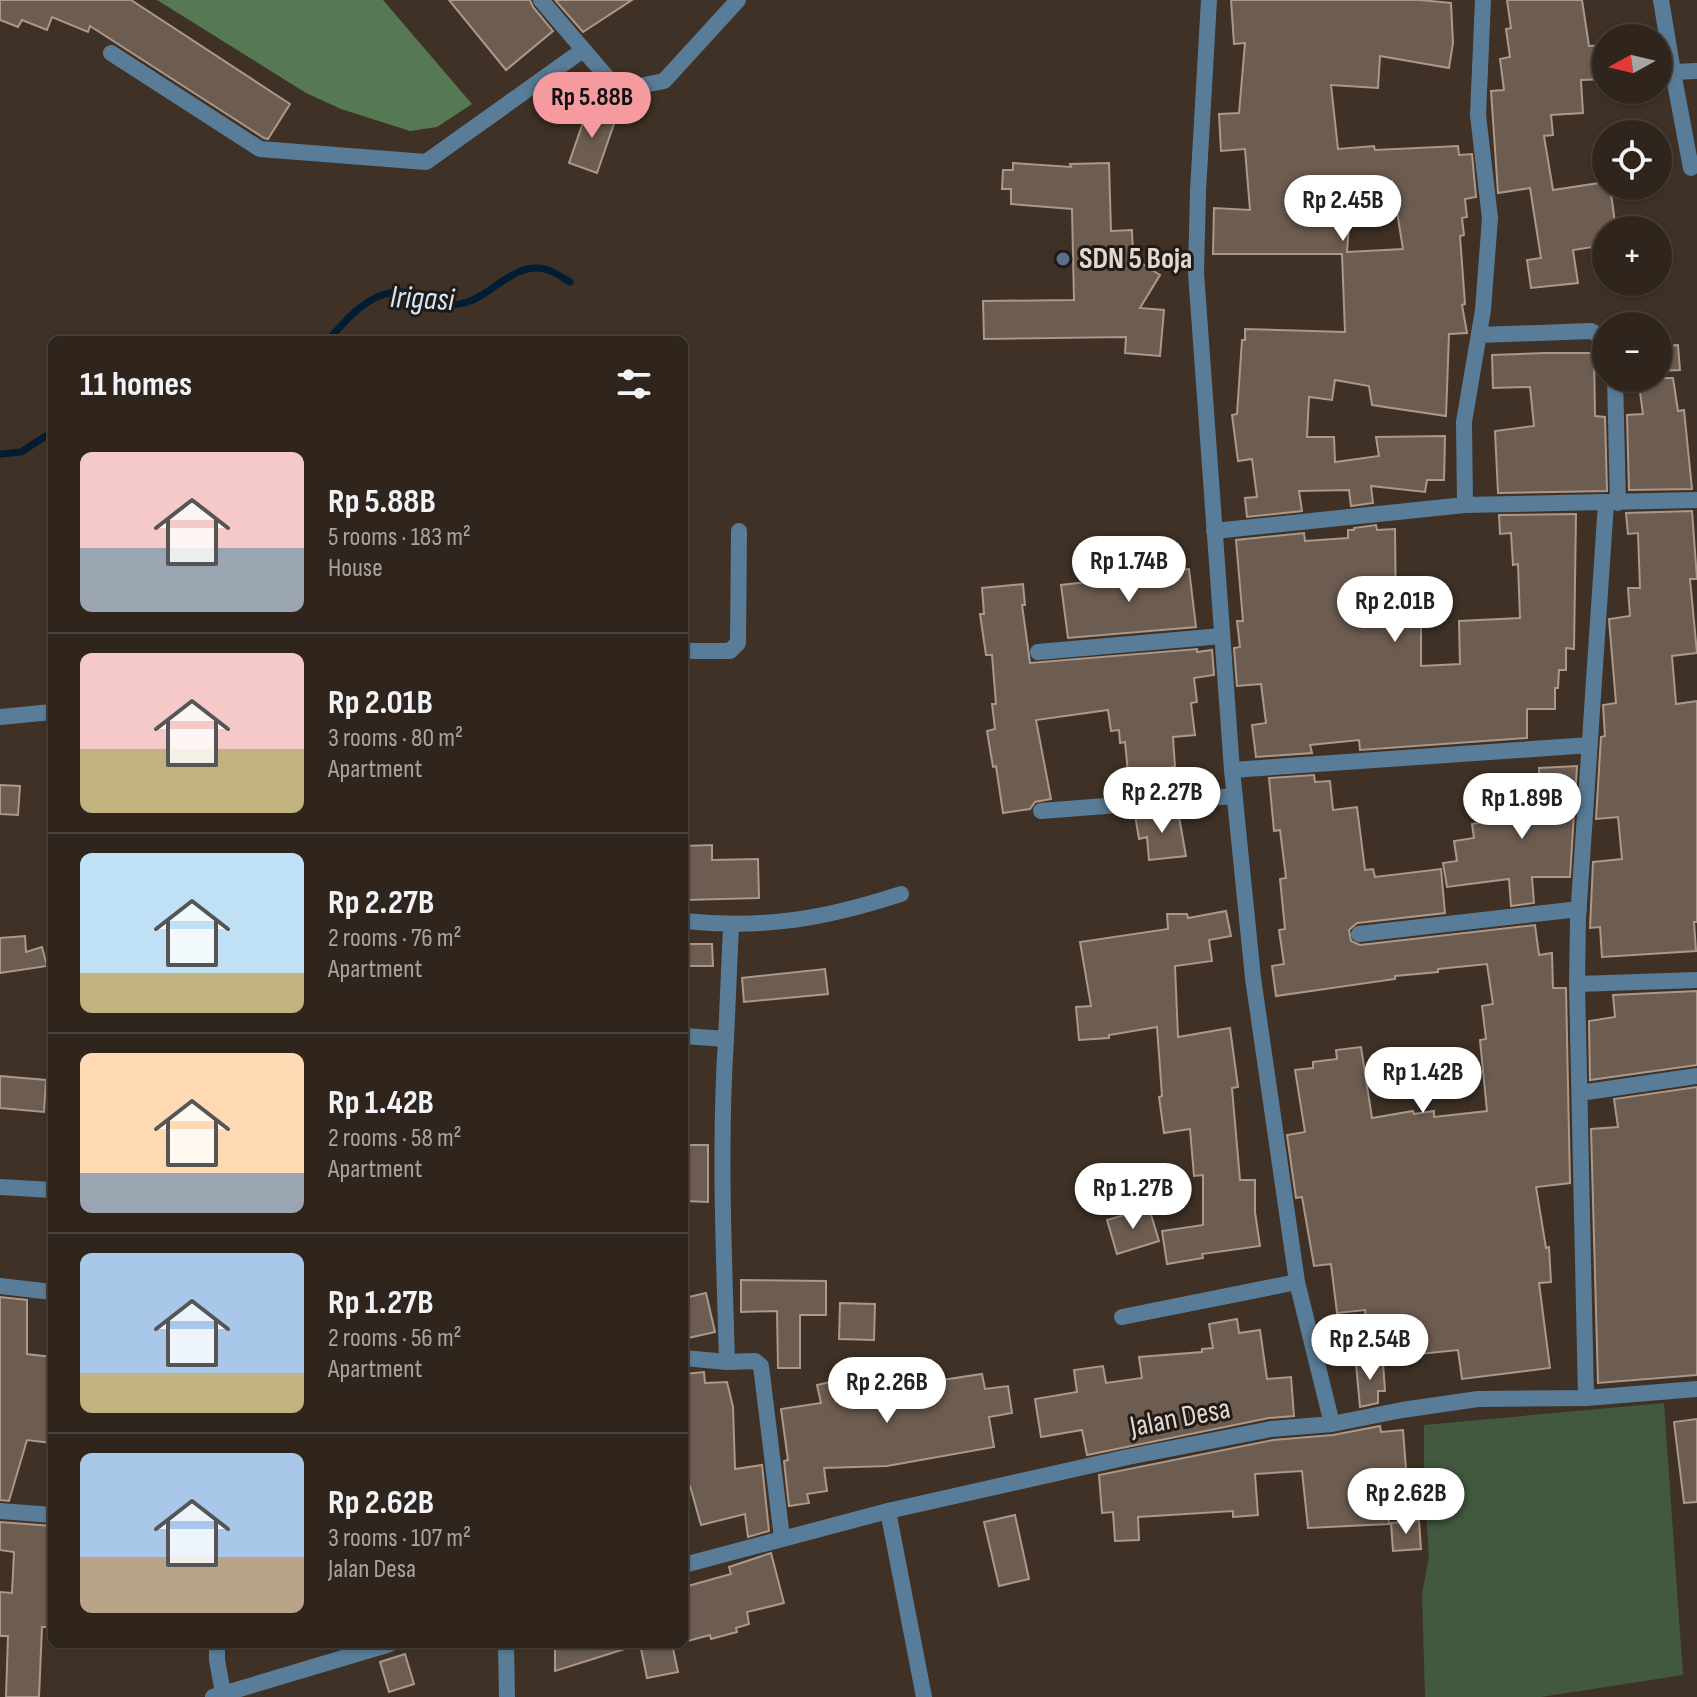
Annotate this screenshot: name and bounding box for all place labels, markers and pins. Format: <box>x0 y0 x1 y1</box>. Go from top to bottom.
pin: Rp 5.88B <box>509 72 675 140</box>
pin: Rp 2.45B <box>1260 175 1426 243</box>
place label: SDN 5 Boja <box>1079 241 1192 277</box>
marker: SDN 5 Boja <box>1054 250 1072 268</box>
pin: Rp 1.74B <box>1046 536 1212 604</box>
pin: Rp 2.01B <box>1312 576 1478 644</box>
pin: Rp 2.27B <box>1079 767 1245 835</box>
pin: Rp 1.89B <box>1439 773 1605 841</box>
pin: Rp 1.42B <box>1340 1047 1506 1115</box>
pin: Rp 1.27B <box>1050 1163 1216 1231</box>
pin: Rp 2.54B <box>1287 1314 1453 1382</box>
pin: Rp 2.26B <box>804 1357 970 1425</box>
pin: Rp 2.62B <box>1323 1468 1489 1536</box>

